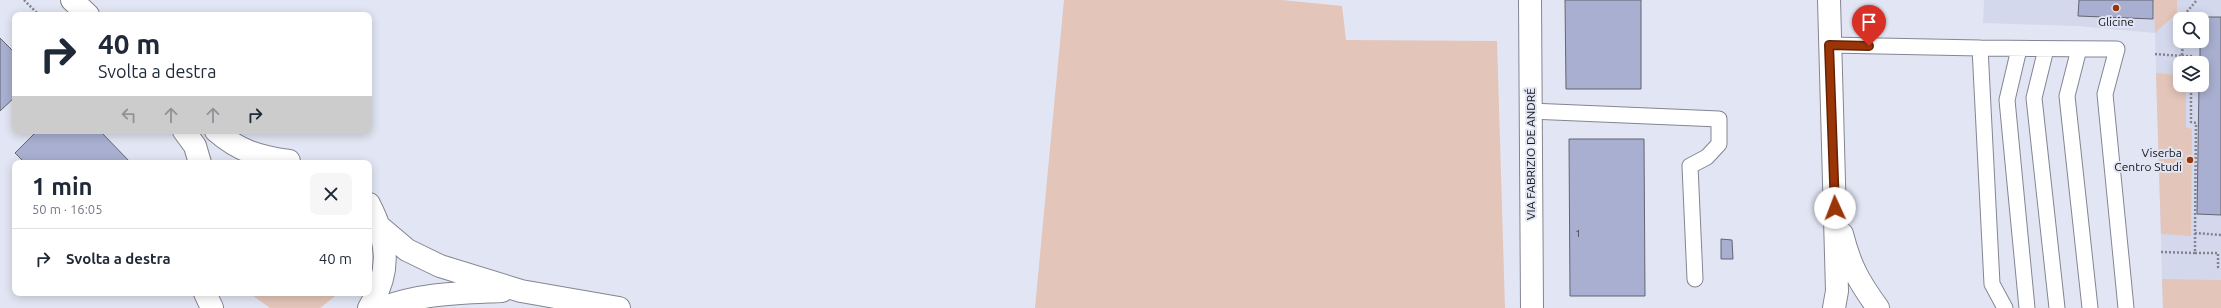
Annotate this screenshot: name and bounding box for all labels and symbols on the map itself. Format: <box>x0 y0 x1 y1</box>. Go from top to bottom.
marker: Glicine <box>2111 3 2121 13</box>
pin <box>1852 5 1886 46</box>
place label: Glicine <box>2098 15 2134 28</box>
street label: VIA FABRIZIO DE ANDRÉ <box>1524 88 1537 220</box>
place label: Viserba Centro Studi <box>2114 146 2182 173</box>
marker: Viserba Centro Studi <box>2185 155 2195 165</box>
position arrow <box>1814 187 1856 229</box>
house number: 1 <box>1575 228 1581 239</box>

